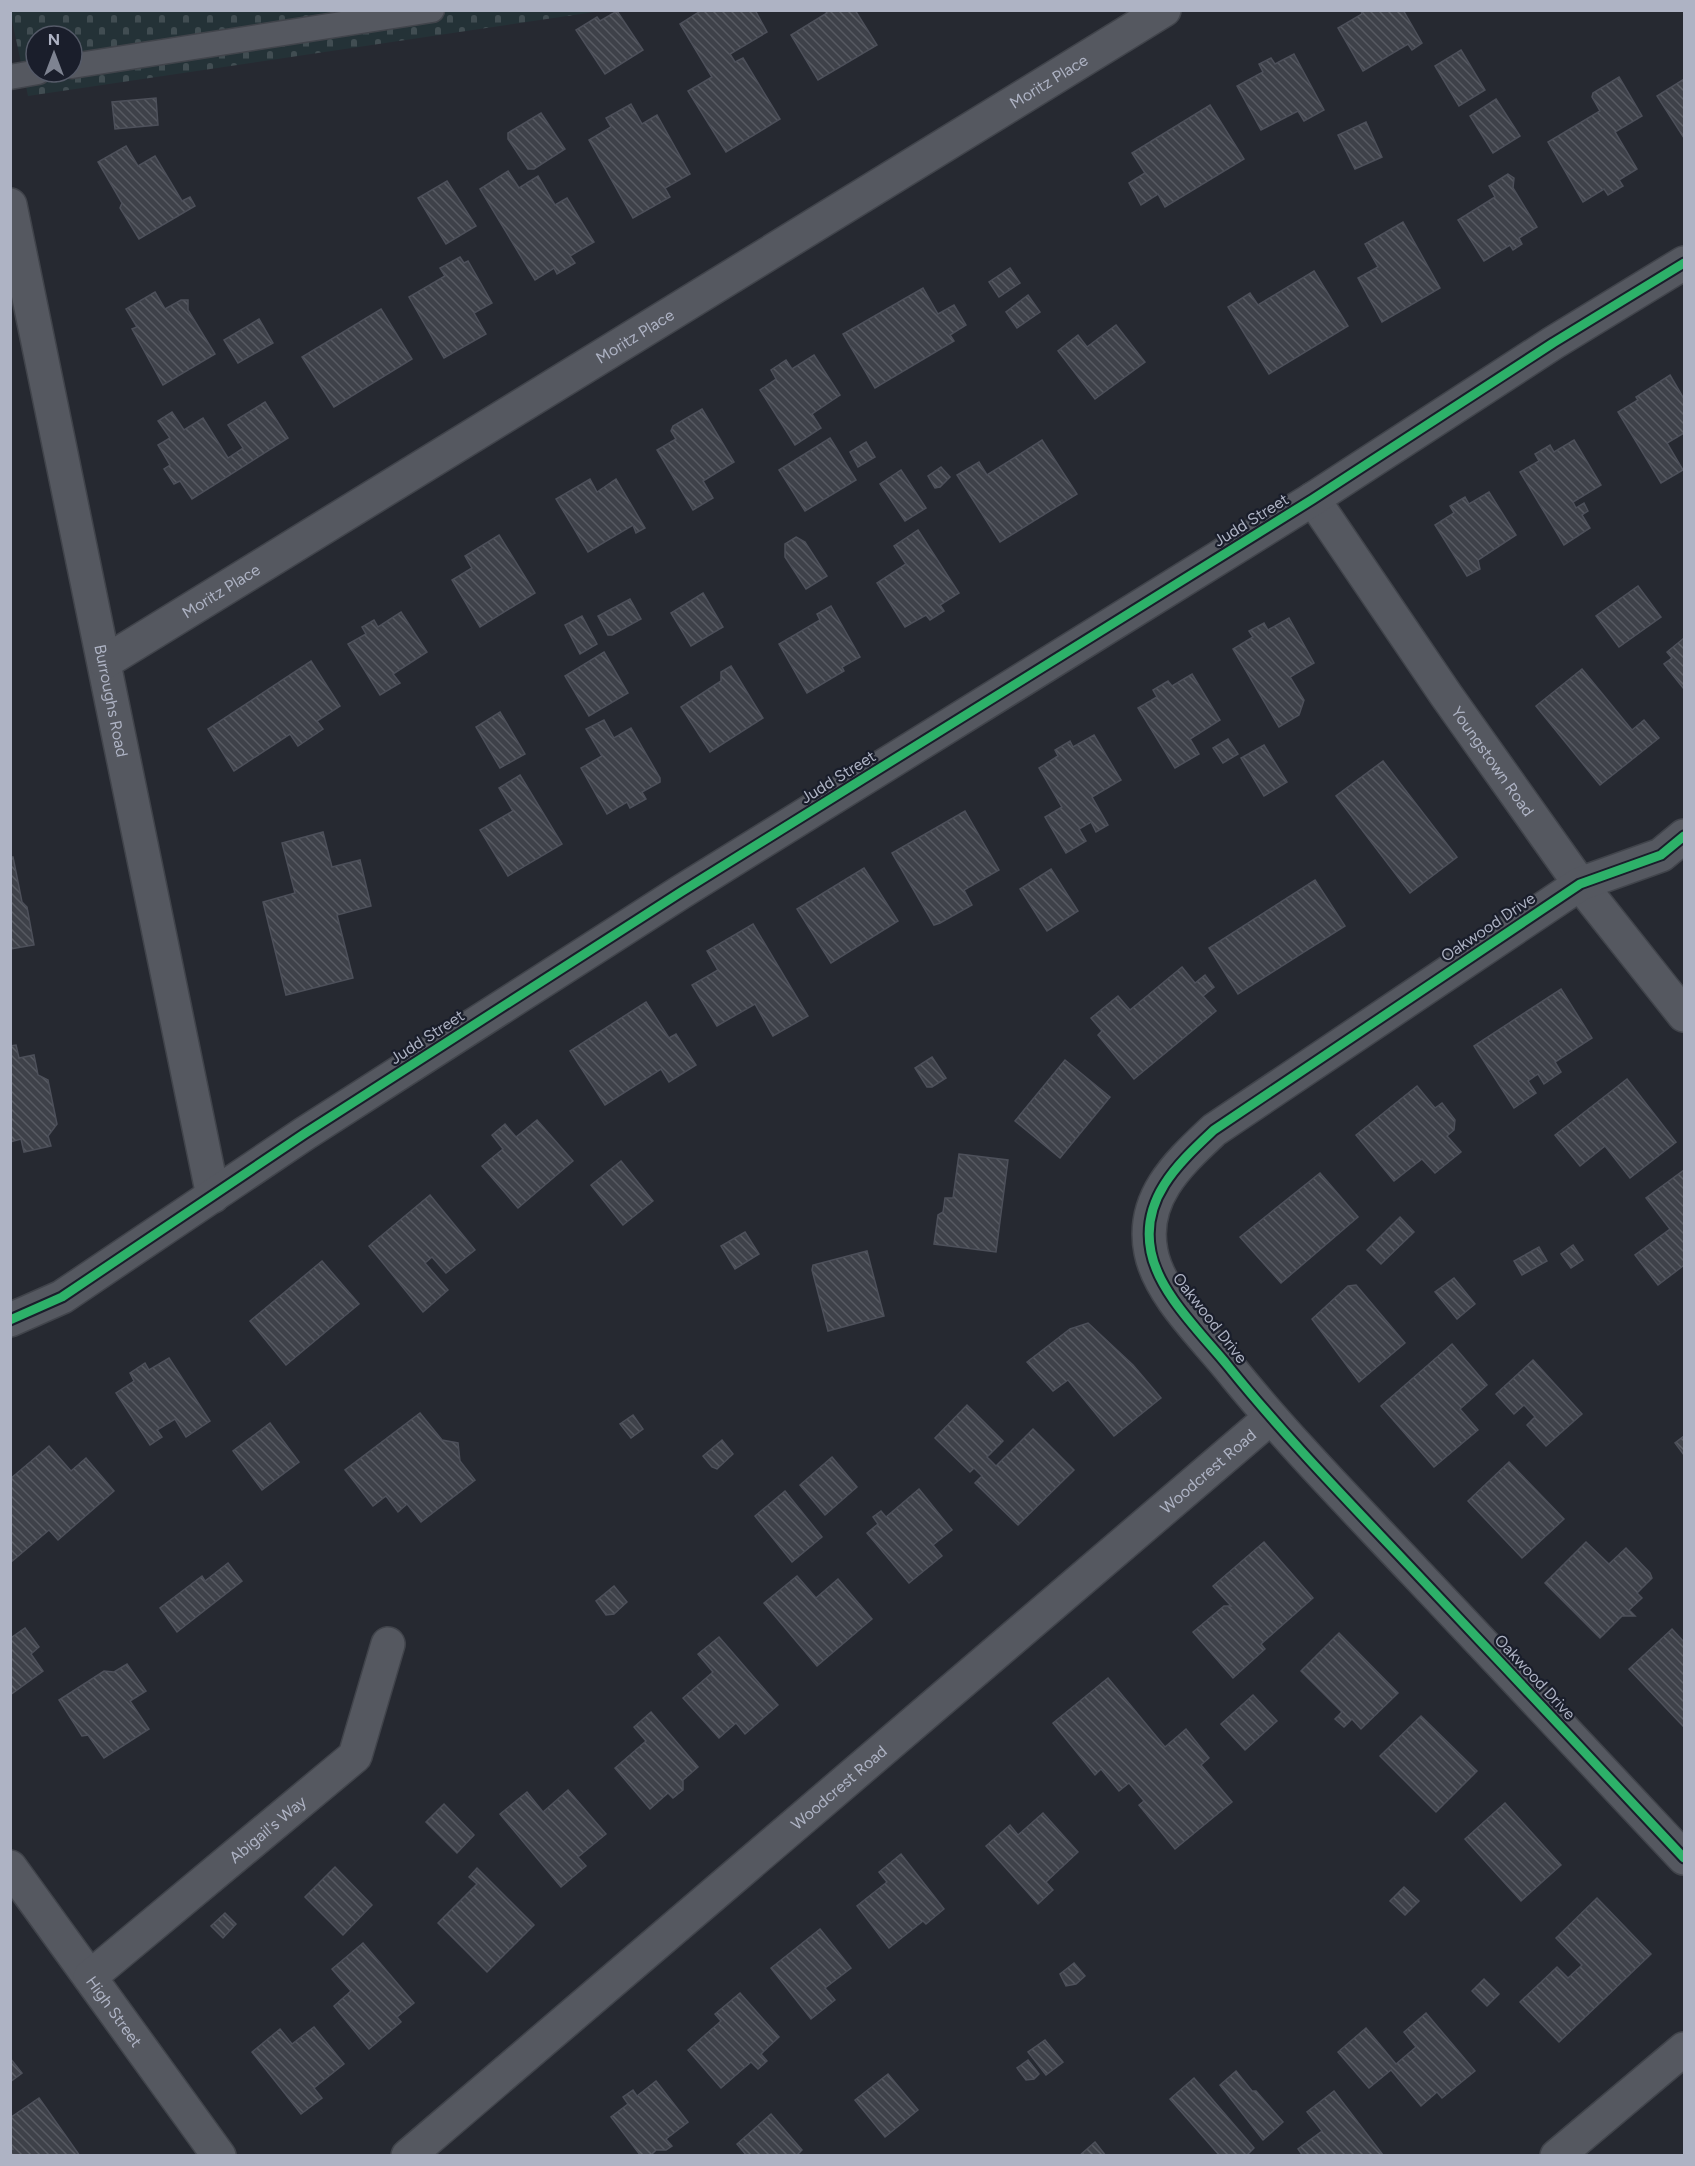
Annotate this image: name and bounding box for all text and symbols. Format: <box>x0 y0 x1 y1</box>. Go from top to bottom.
north arrow <box>24 24 84 84</box>
text: N <box>48 30 60 49</box>
street label: Moritz Place <box>1006 50 1091 112</box>
street label: Moritz Place <box>592 305 677 367</box>
street label: Judd Street <box>1210 490 1292 550</box>
street label: Moritz Place <box>178 559 264 622</box>
street label: Burroughs Road <box>91 643 132 759</box>
street label: Youngstown Road <box>1448 703 1538 820</box>
street label: Judd Street <box>797 747 879 807</box>
street label: Oakwood Drive <box>1437 888 1539 966</box>
street label: Judd Street <box>386 1006 468 1068</box>
street label: Oakwood Drive <box>1169 1269 1251 1367</box>
street label: Woodcrest Road <box>1156 1425 1260 1517</box>
street label: Oakwood Drive <box>1491 1630 1579 1724</box>
street label: Woodcrest Road <box>787 1741 890 1833</box>
street label: Abigail's Way <box>225 1791 310 1867</box>
street label: High Street <box>82 1972 146 2050</box>

